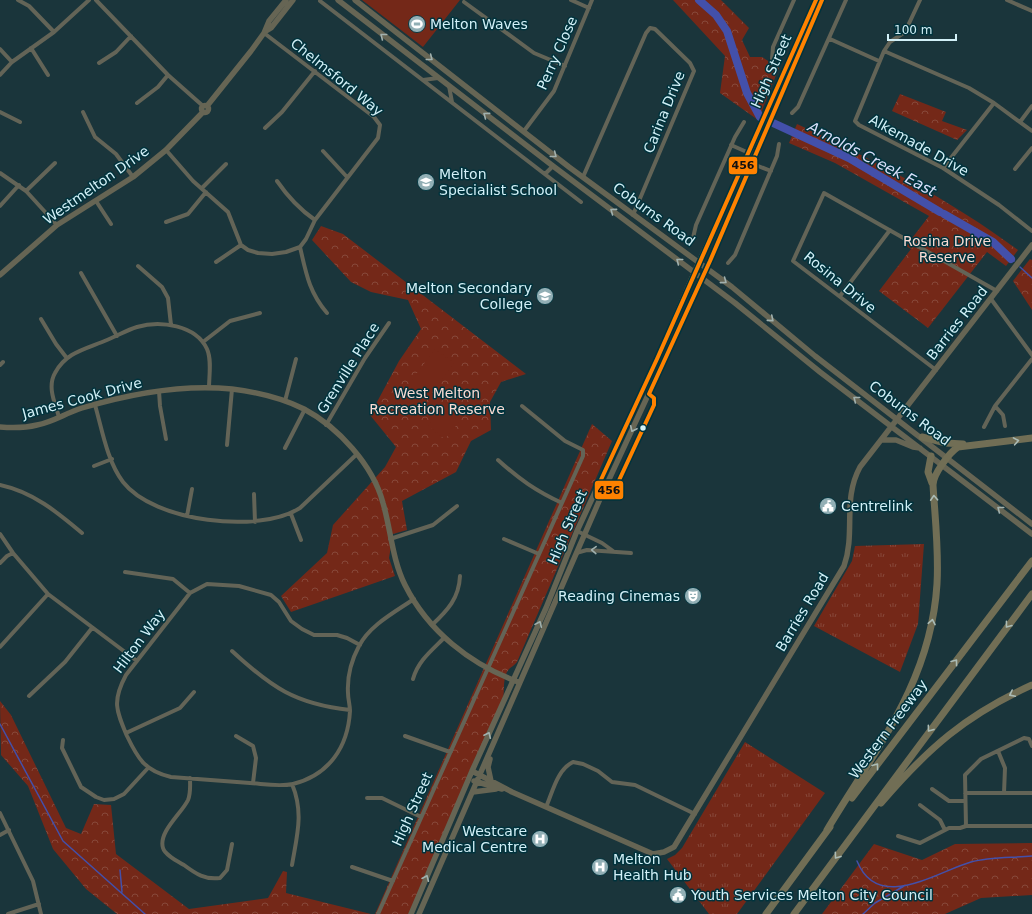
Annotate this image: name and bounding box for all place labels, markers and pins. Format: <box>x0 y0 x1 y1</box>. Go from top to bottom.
sports icon: Melton Waves <box>407 14 427 34</box>
place label: Melton Waves <box>430 16 528 32</box>
place label: Melton Specialist School <box>439 166 557 198</box>
school or university icon: Melton Specialist School <box>416 172 436 192</box>
place label: Melton Secondary College <box>406 280 532 312</box>
school or university icon: Melton Secondary College <box>535 286 555 306</box>
unlabelled marker <box>638 423 648 433</box>
public building icon: Centrelink <box>818 496 838 516</box>
place label: Centrelink <box>841 498 913 514</box>
theatre icon: Reading Cinemas <box>683 586 703 606</box>
place label: Reading Cinemas <box>558 588 680 604</box>
place label: Westcare Medical Centre <box>422 823 527 855</box>
hospital icon: Westcare Medical Centre <box>530 829 550 849</box>
place label: Melton Health Hub <box>613 851 692 883</box>
hospital icon: Melton Health Hub <box>590 857 610 877</box>
public building icon: Youth Services Melton City Council <box>668 885 688 905</box>
place label: Youth Services Melton City Council <box>690 887 933 903</box>

